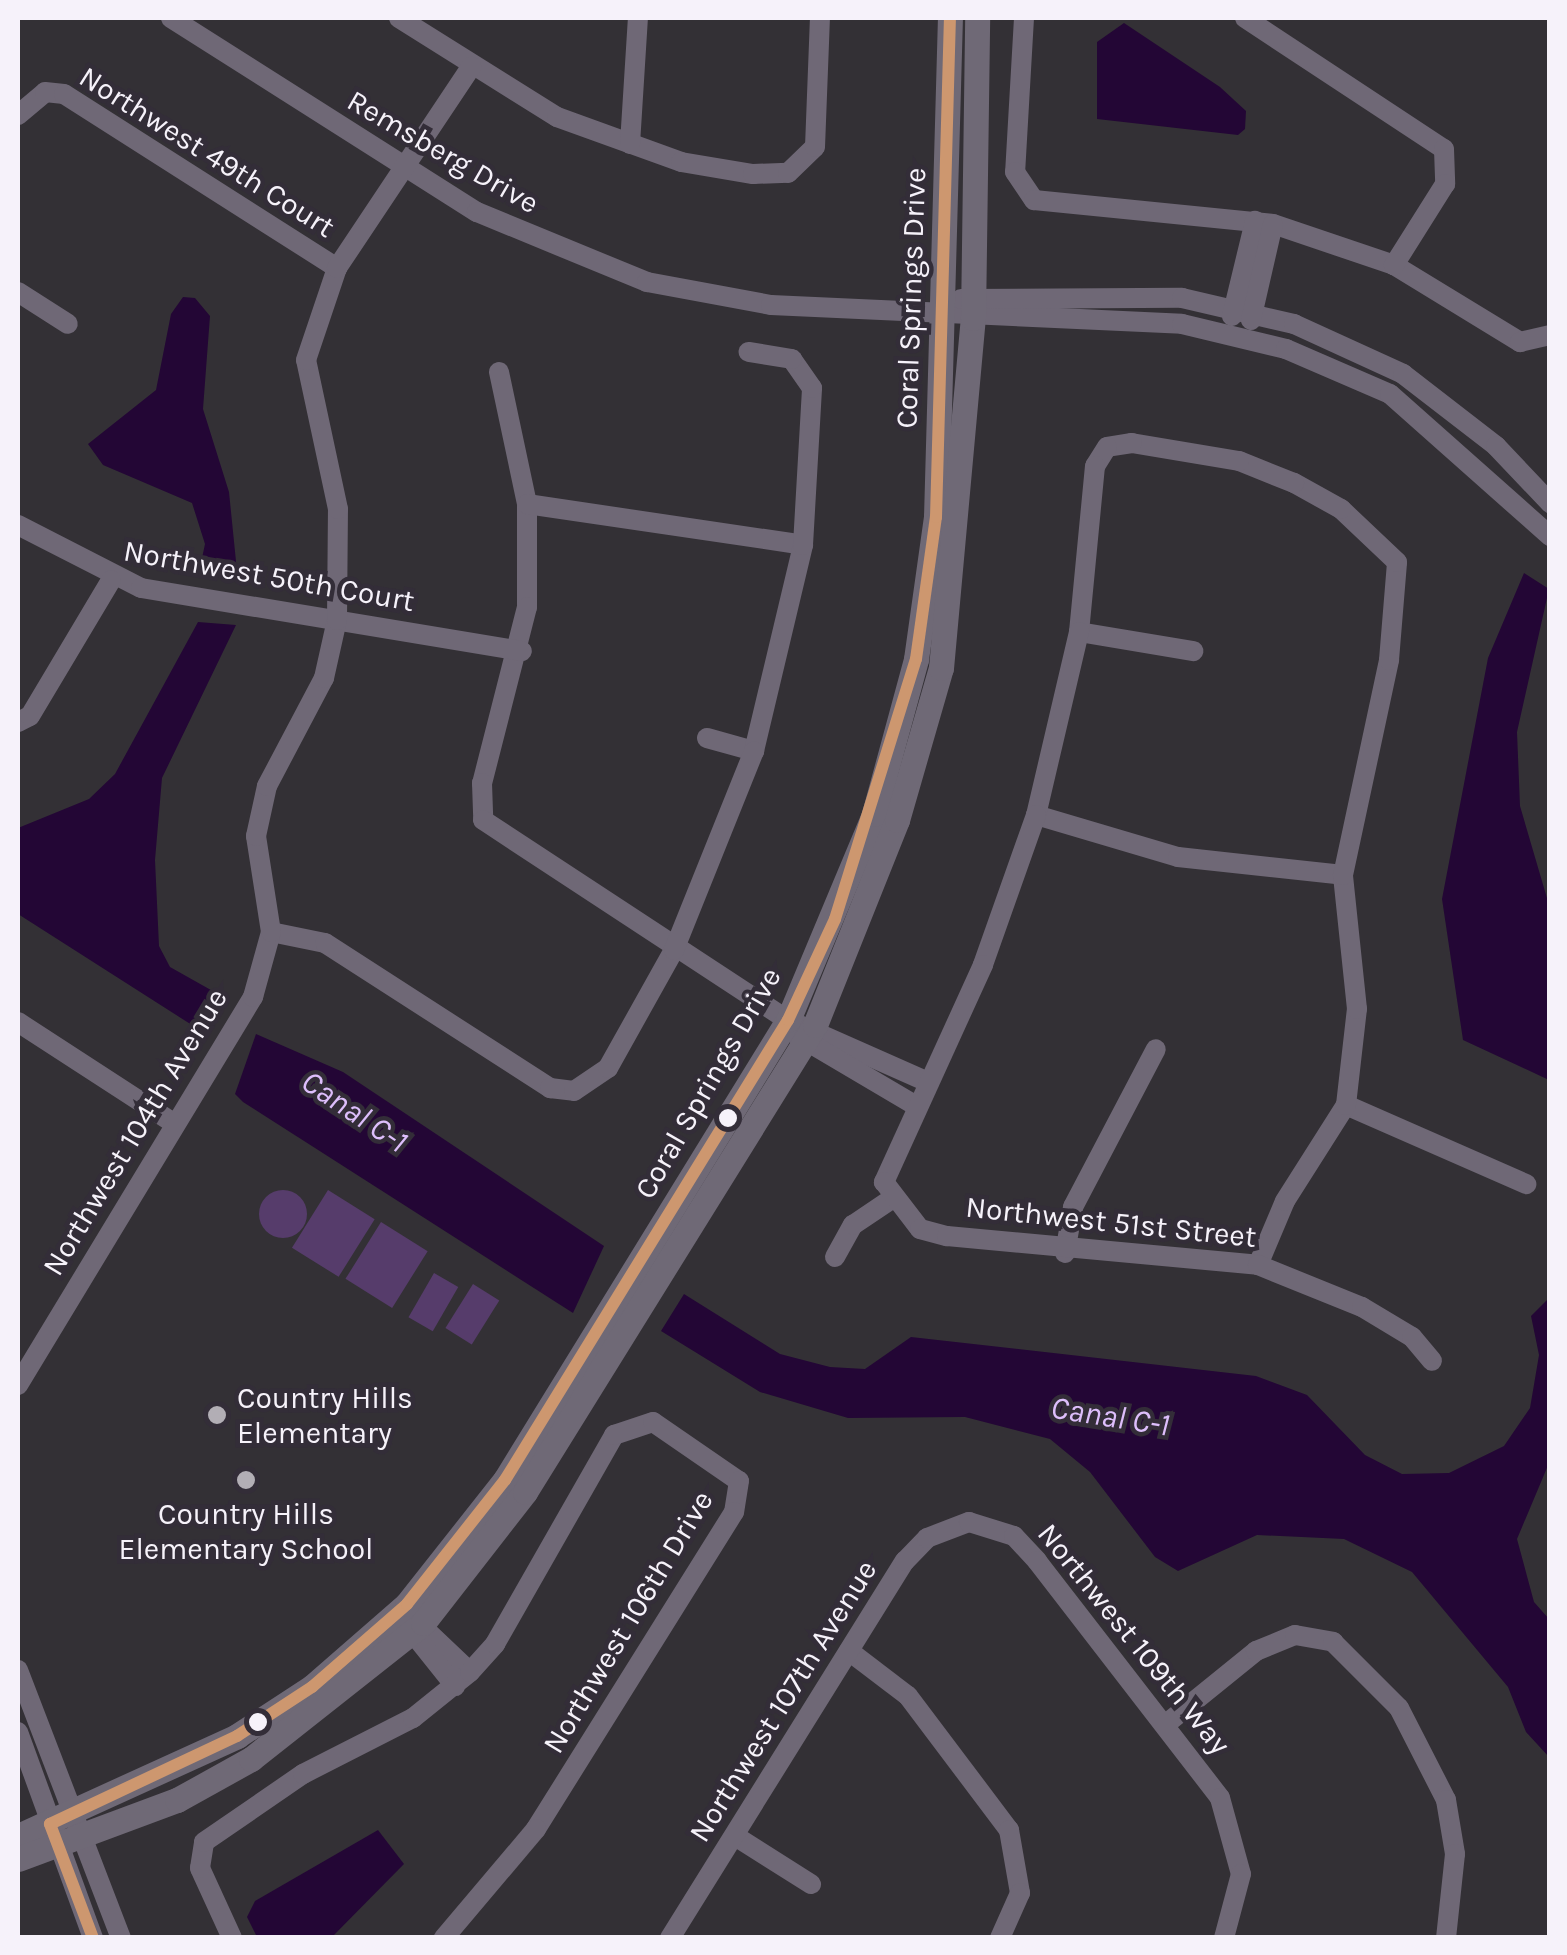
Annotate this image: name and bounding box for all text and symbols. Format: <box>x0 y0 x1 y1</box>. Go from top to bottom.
street label: Northwest 49th Court <box>73 59 341 245</box>
street label: Remsberg Drive <box>341 83 545 221</box>
street label: Coral Springs Drive <box>888 167 934 429</box>
street label: Northwest 50th Court <box>121 533 417 619</box>
street label: Coral Springs Drive <box>627 961 789 1205</box>
street label: Northwest 104th Avenue <box>35 982 235 1282</box>
water label: Canal C-1 <box>294 1063 414 1161</box>
unlabelled marker <box>718 1108 738 1128</box>
street label: Northwest 51st Street <box>964 1189 1258 1255</box>
place label: Country Hills Elementary <box>237 1380 413 1450</box>
water label: Canal C-1 <box>1048 1389 1172 1445</box>
marker: Country Hills Elementary <box>206 1404 228 1426</box>
marker: Country Hills Elementary School <box>235 1469 257 1491</box>
street label: Northwest 106th Drive <box>535 1484 721 1760</box>
place label: Country Hills Elementary School <box>119 1496 373 1566</box>
street label: Northwest 109th Way <box>1030 1516 1238 1762</box>
street label: Northwest 107th Avenue <box>681 1553 885 1849</box>
unlabelled marker <box>248 1712 268 1732</box>

